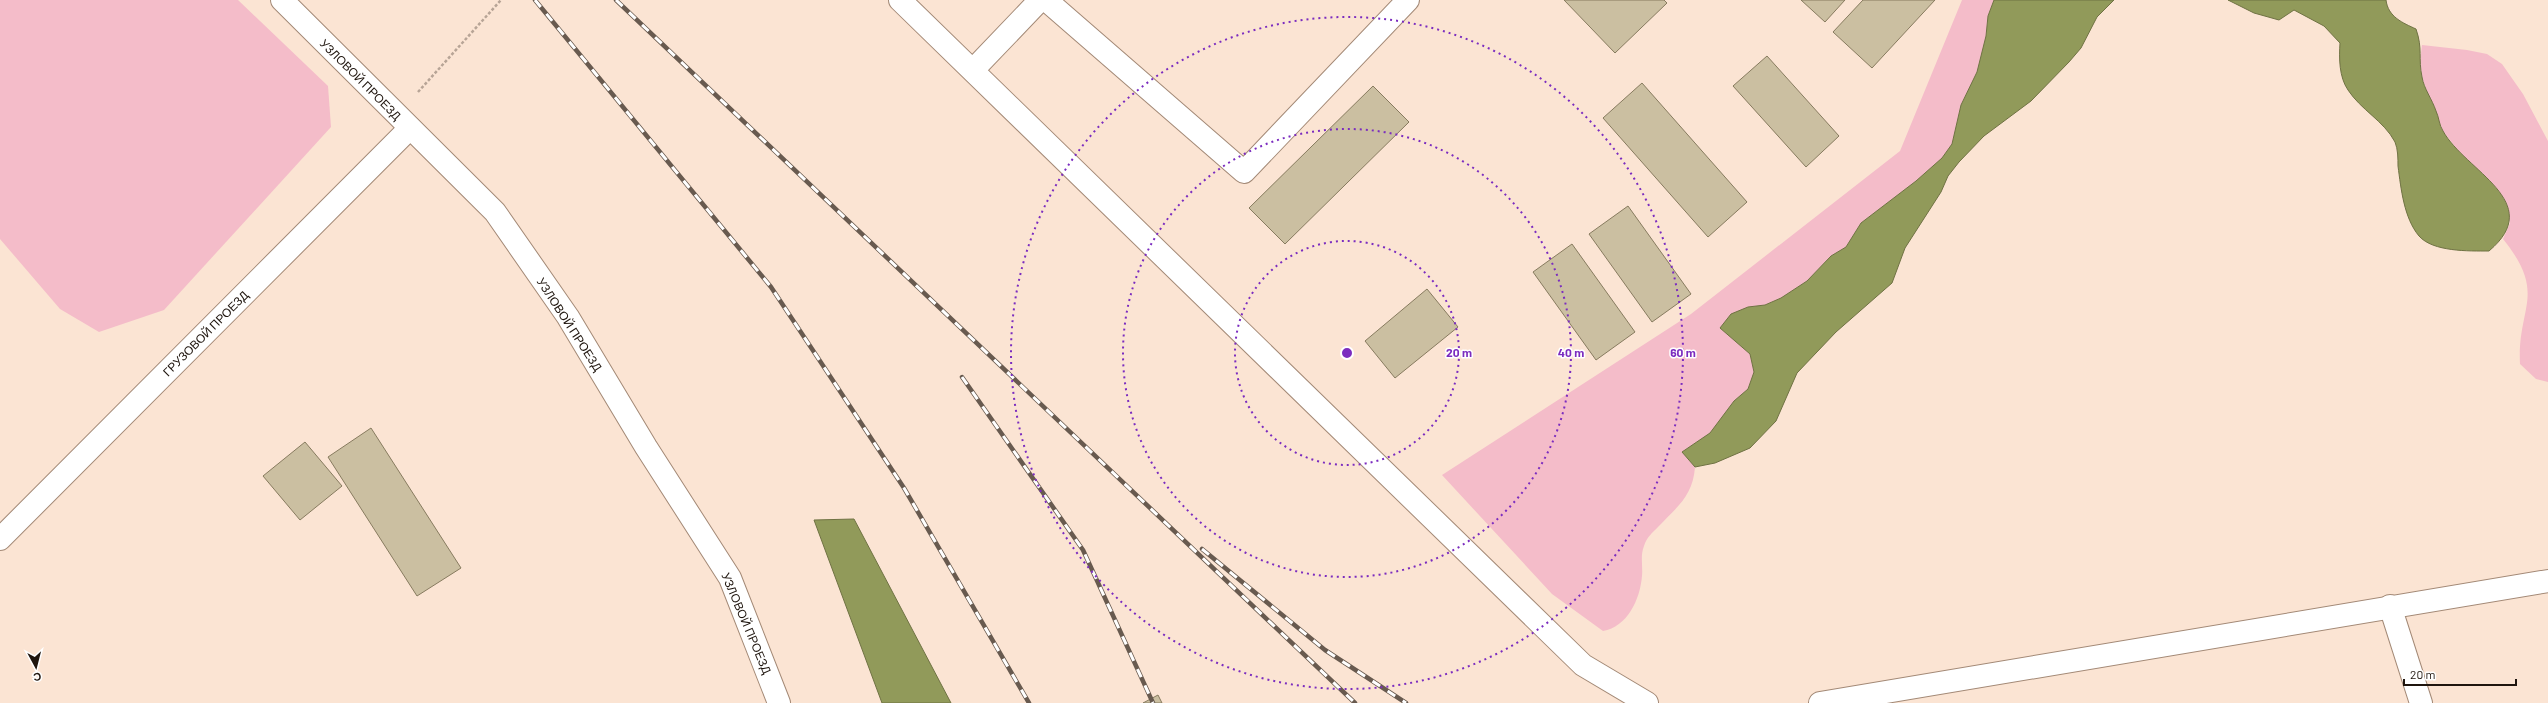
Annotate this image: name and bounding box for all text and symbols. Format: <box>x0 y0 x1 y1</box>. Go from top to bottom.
street label: УЗЛОВОЙ ПРОЕЗД <box>317 36 404 123</box>
street label: УЗЛОВОЙ ПРОЕЗД <box>534 275 605 374</box>
street label: ГРУЗОВОЙ ПРОЕЗД <box>159 287 251 379</box>
text: 20 m <box>1446 345 1472 359</box>
text: 40 m <box>1558 345 1584 359</box>
text: 60 m <box>1670 345 1696 359</box>
centre of rings <box>1340 346 1354 360</box>
street label: УЗЛОВОЙ ПРОЕЗД <box>718 570 775 676</box>
north arrow <box>16 647 56 687</box>
scale bar <box>2404 661 2516 687</box>
text: 20 m <box>2410 667 2436 681</box>
text: С <box>32 670 42 684</box>

